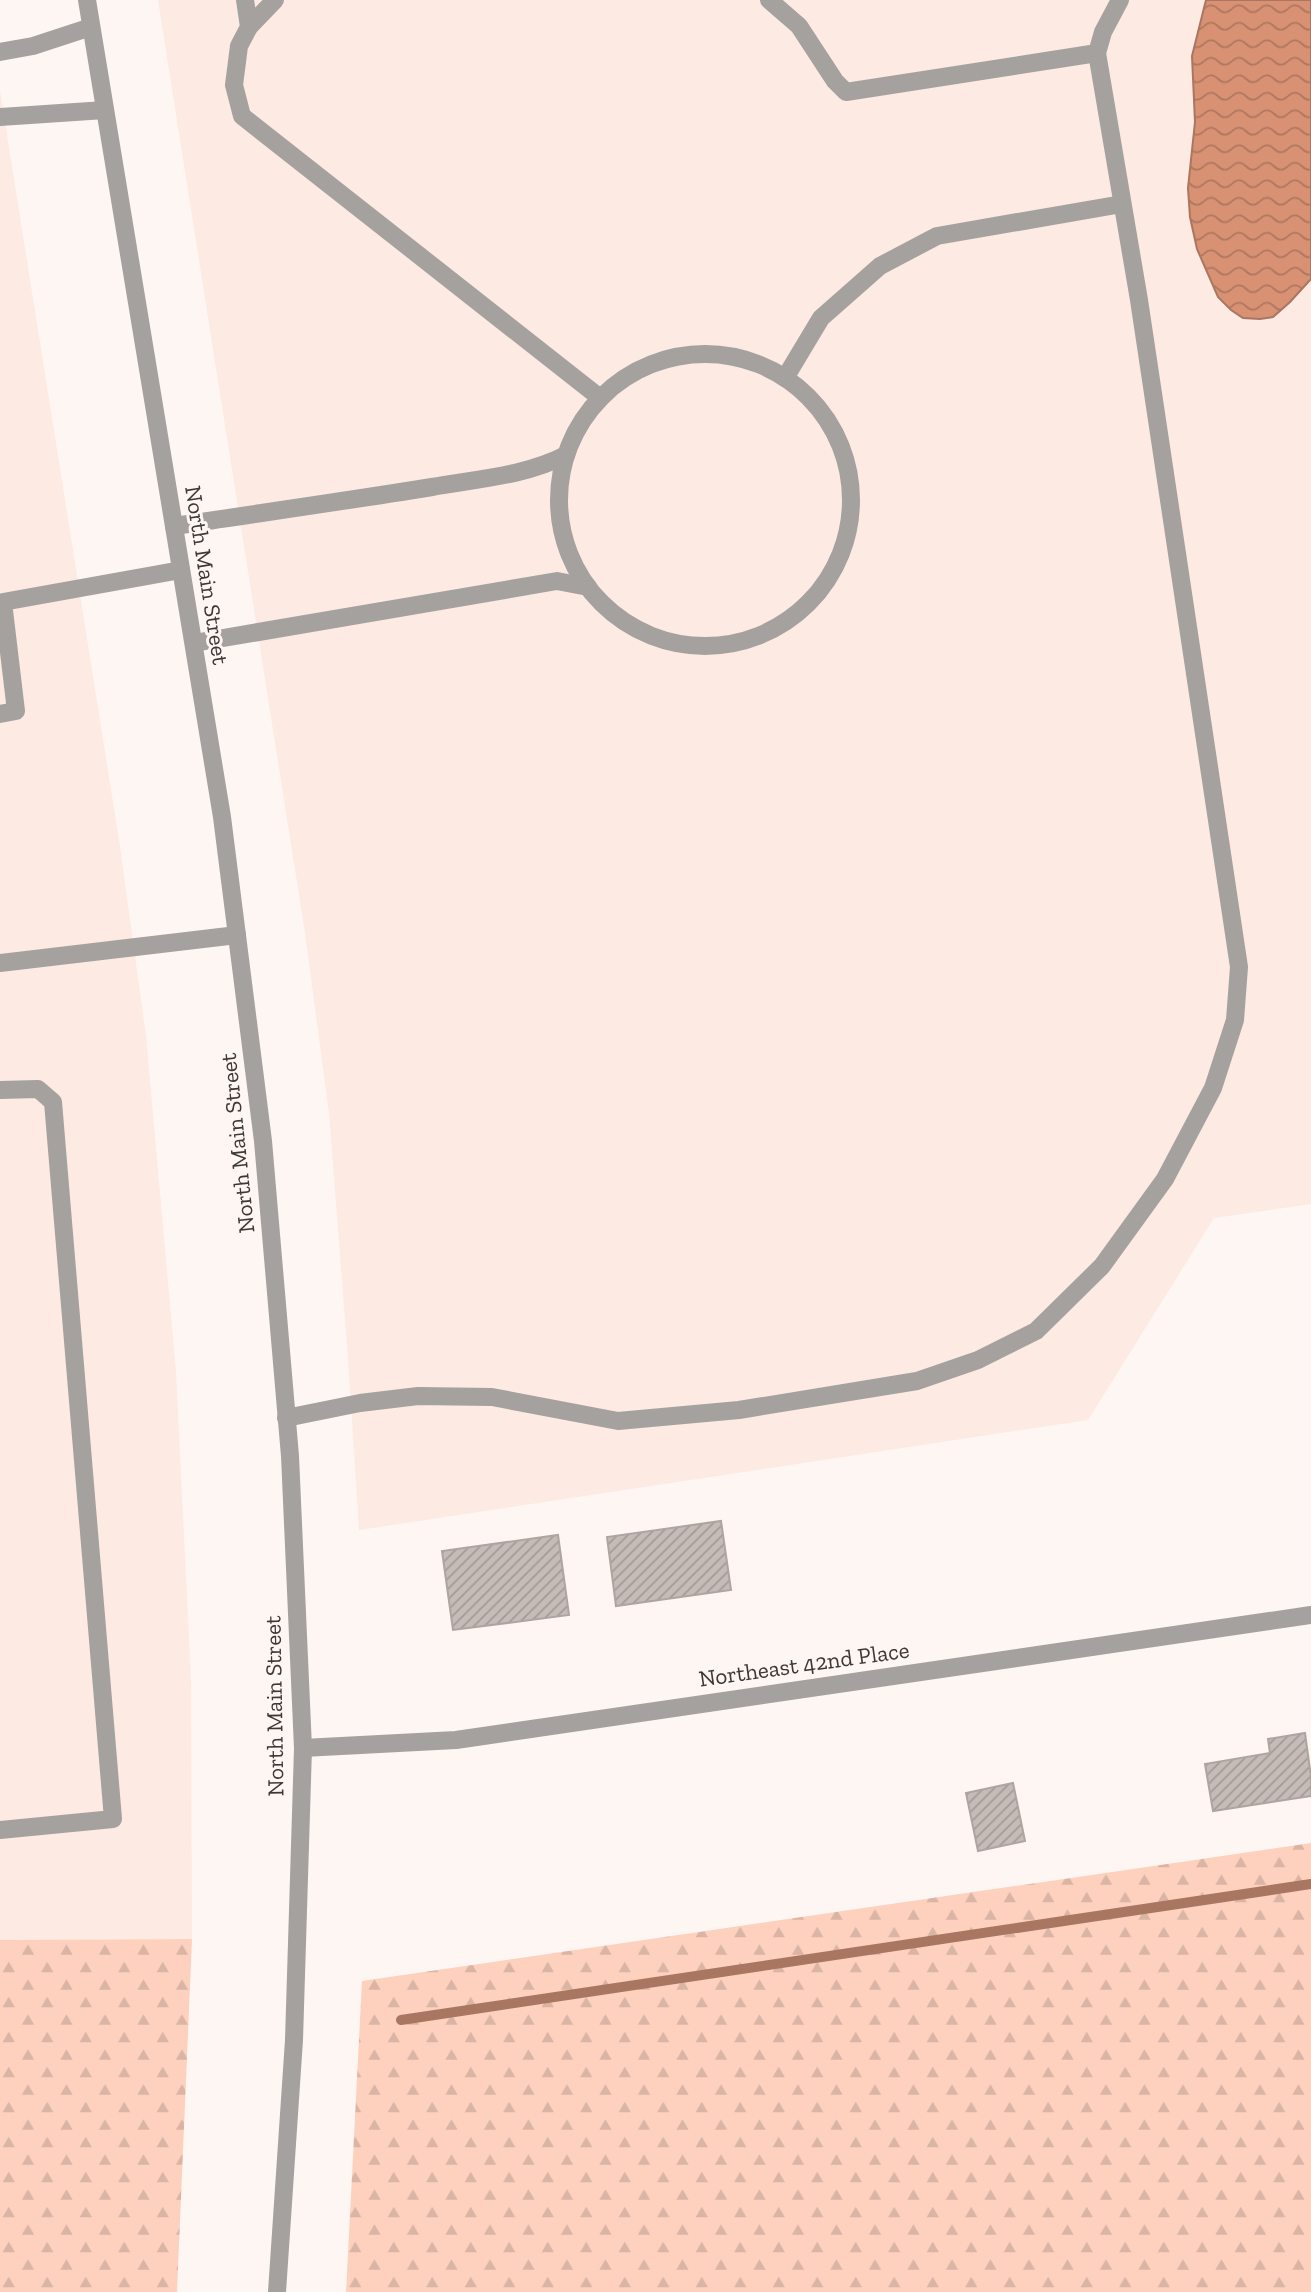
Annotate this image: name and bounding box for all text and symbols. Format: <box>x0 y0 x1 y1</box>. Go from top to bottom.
street label: North Main Street <box>179 483 235 667</box>
street label: North Main Street <box>214 1051 260 1234</box>
street label: North Main Street <box>258 1615 290 1797</box>
street label: Northeast 42nd Place <box>697 1635 911 1693</box>

